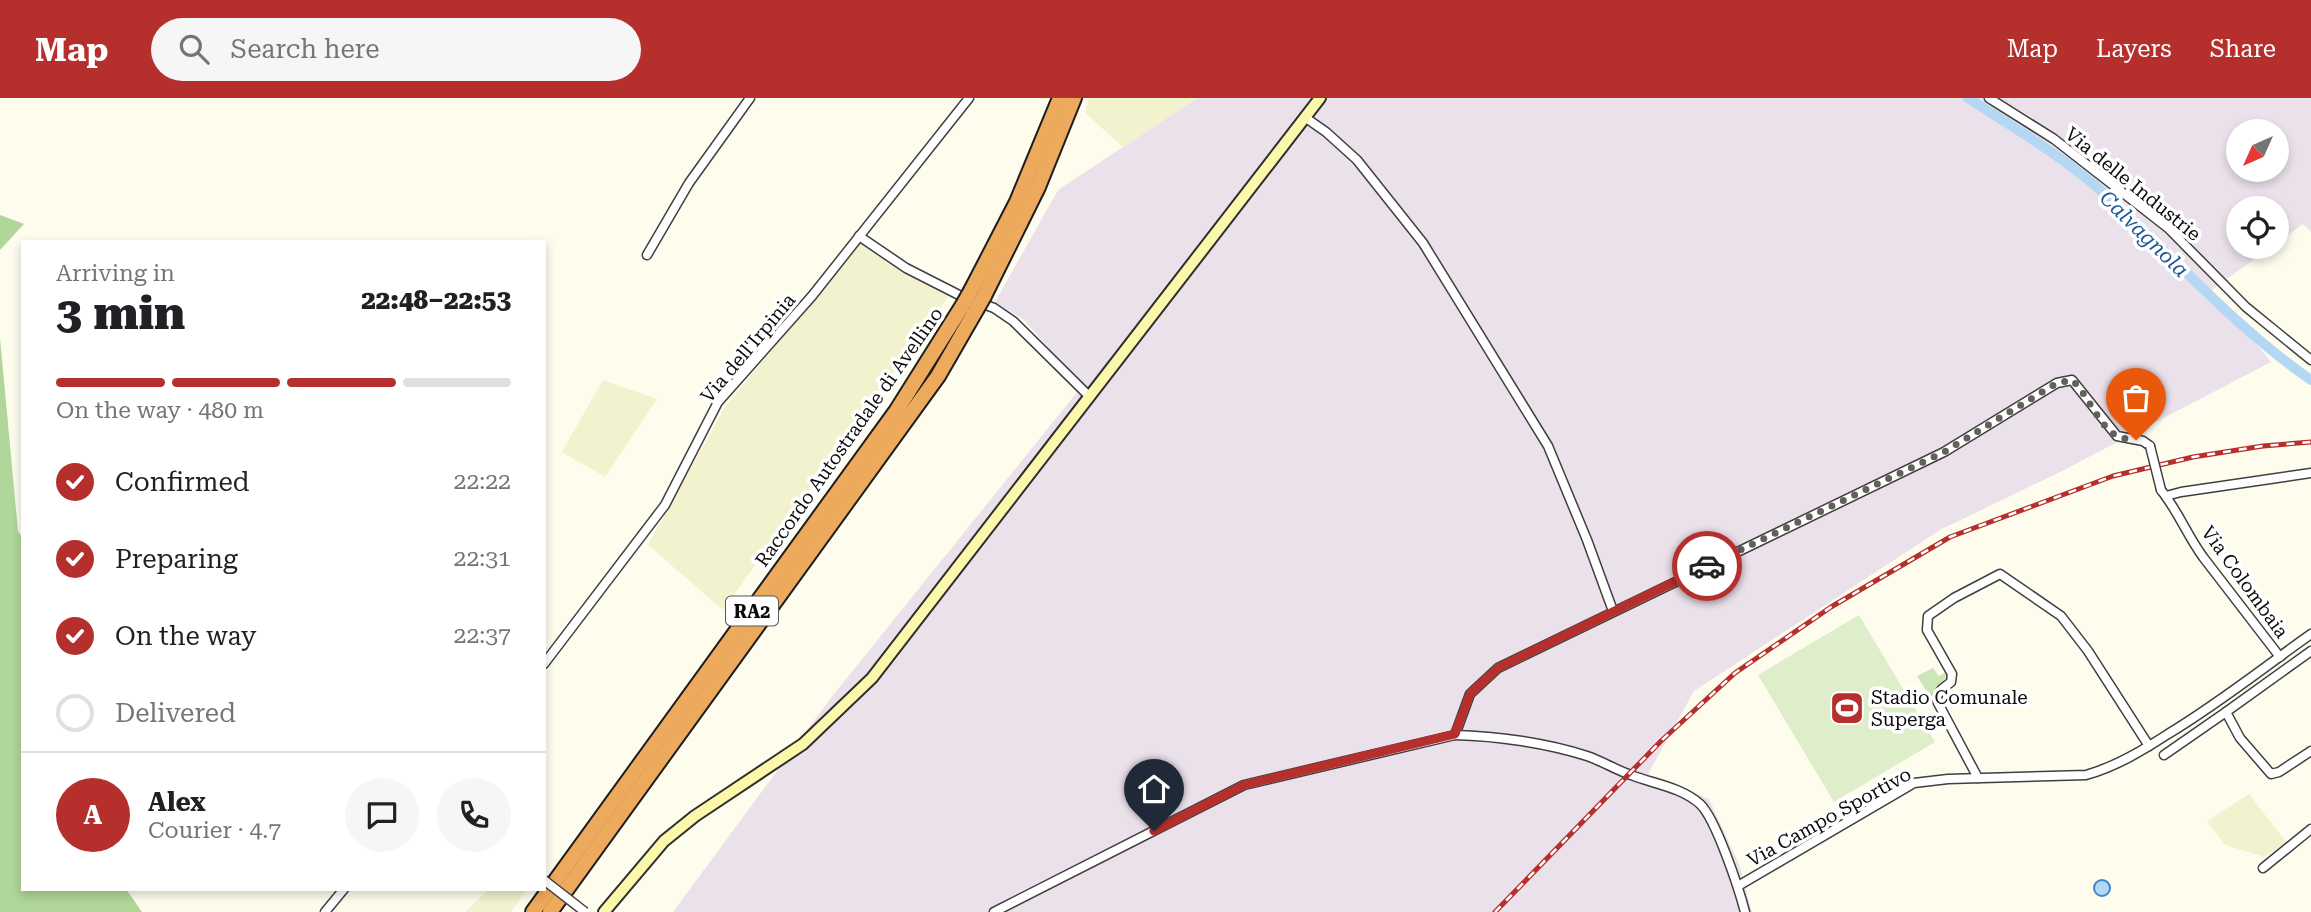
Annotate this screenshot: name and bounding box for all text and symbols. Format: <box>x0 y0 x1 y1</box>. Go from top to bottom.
search box <box>151 18 641 81</box>
text: Map <box>35 30 109 69</box>
icon: search <box>175 30 213 68</box>
text: Search here <box>231 34 380 64</box>
text: Map <box>2007 35 2058 63</box>
text: Layers <box>2096 35 2172 63</box>
text: Share <box>2210 35 2276 63</box>
north arrow <box>2226 119 2289 182</box>
map controls <box>2226 119 2289 259</box>
street label: Via delle Industrie <box>2061 122 2205 246</box>
water label: Calvagnola <box>2095 186 2193 282</box>
button: locate <box>2226 196 2289 259</box>
text: Arriving in <box>56 260 175 287</box>
text: 22:48–22:53 <box>361 285 511 315</box>
text: 3 min <box>56 286 185 340</box>
street label: Via dell'Irpinia <box>696 288 801 407</box>
street label: Raccordo Autostradale di Avellino <box>750 303 948 571</box>
pin <box>2106 368 2166 440</box>
icon: bag <box>2117 379 2155 417</box>
text: On the way · 480 m <box>56 397 264 424</box>
icon: check <box>56 463 94 501</box>
text: Confirmed <box>115 467 250 497</box>
text: 22:22 <box>454 468 511 495</box>
street label: Via Colombaia <box>2197 521 2294 643</box>
courier <box>1672 531 1742 601</box>
icon: check <box>56 540 94 578</box>
text: Preparing <box>115 544 238 574</box>
text: 22:31 <box>454 545 511 572</box>
icon: car <box>1688 547 1726 585</box>
road number: RA2 <box>726 597 778 626</box>
icon: check <box>56 617 94 655</box>
text: On the way <box>115 621 256 651</box>
text: 22:37 <box>454 622 511 649</box>
place label: Stadio Comunale Superga <box>1871 686 2028 731</box>
sports icon: Stadio Comunale Superga <box>1828 689 1866 727</box>
text: Delivered <box>115 698 236 728</box>
pin <box>1124 759 1184 831</box>
street label: Via Campo Sportivo <box>1743 762 1915 872</box>
icon: home <box>1135 770 1173 808</box>
button: chat <box>345 778 419 852</box>
button: phone <box>437 778 511 852</box>
text: Alex <box>148 787 206 817</box>
text: A <box>84 800 102 830</box>
text: Courier · 4.7 <box>148 817 281 844</box>

